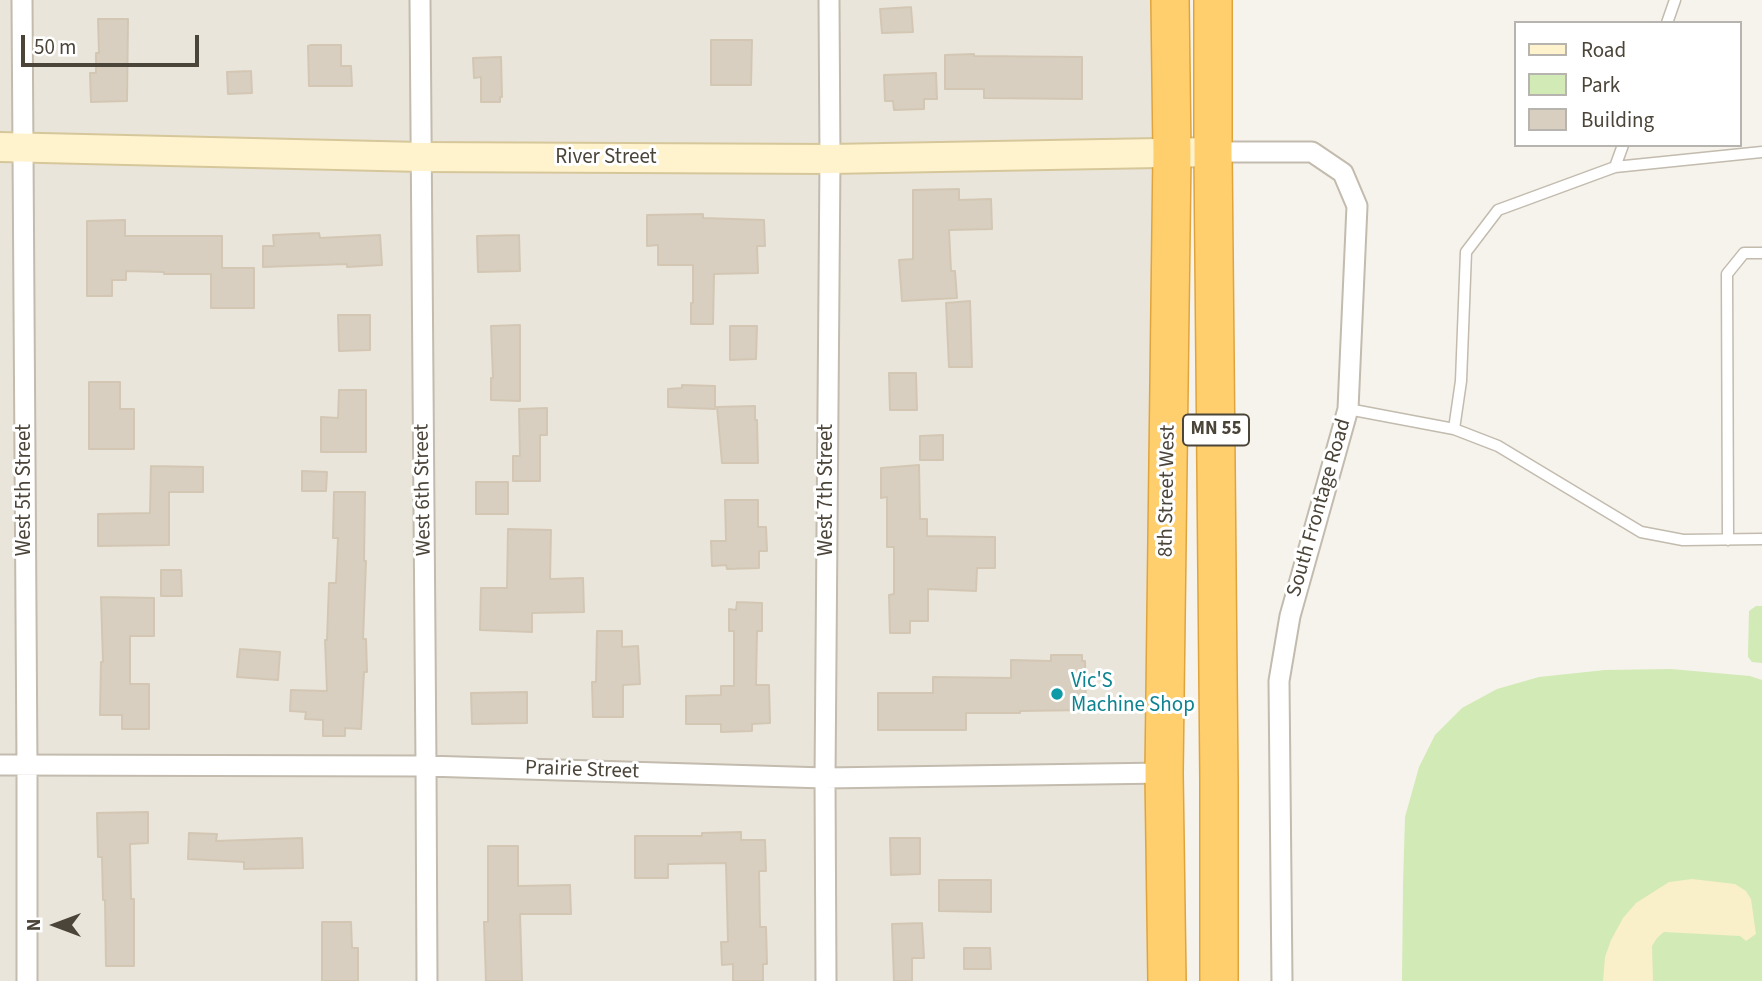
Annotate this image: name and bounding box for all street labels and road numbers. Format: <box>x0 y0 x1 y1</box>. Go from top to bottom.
street label: River Street <box>555 145 657 171</box>
road number: MN 55 <box>1183 414 1249 446</box>
street label: South Frontage Road <box>1283 416 1357 600</box>
street label: West 5th Street <box>12 424 38 556</box>
street label: West 6th Street <box>410 424 438 556</box>
street label: West 7th Street <box>814 424 840 556</box>
street label: 8th Street West <box>1154 425 1182 557</box>
street label: Prairie Street <box>525 756 639 786</box>

